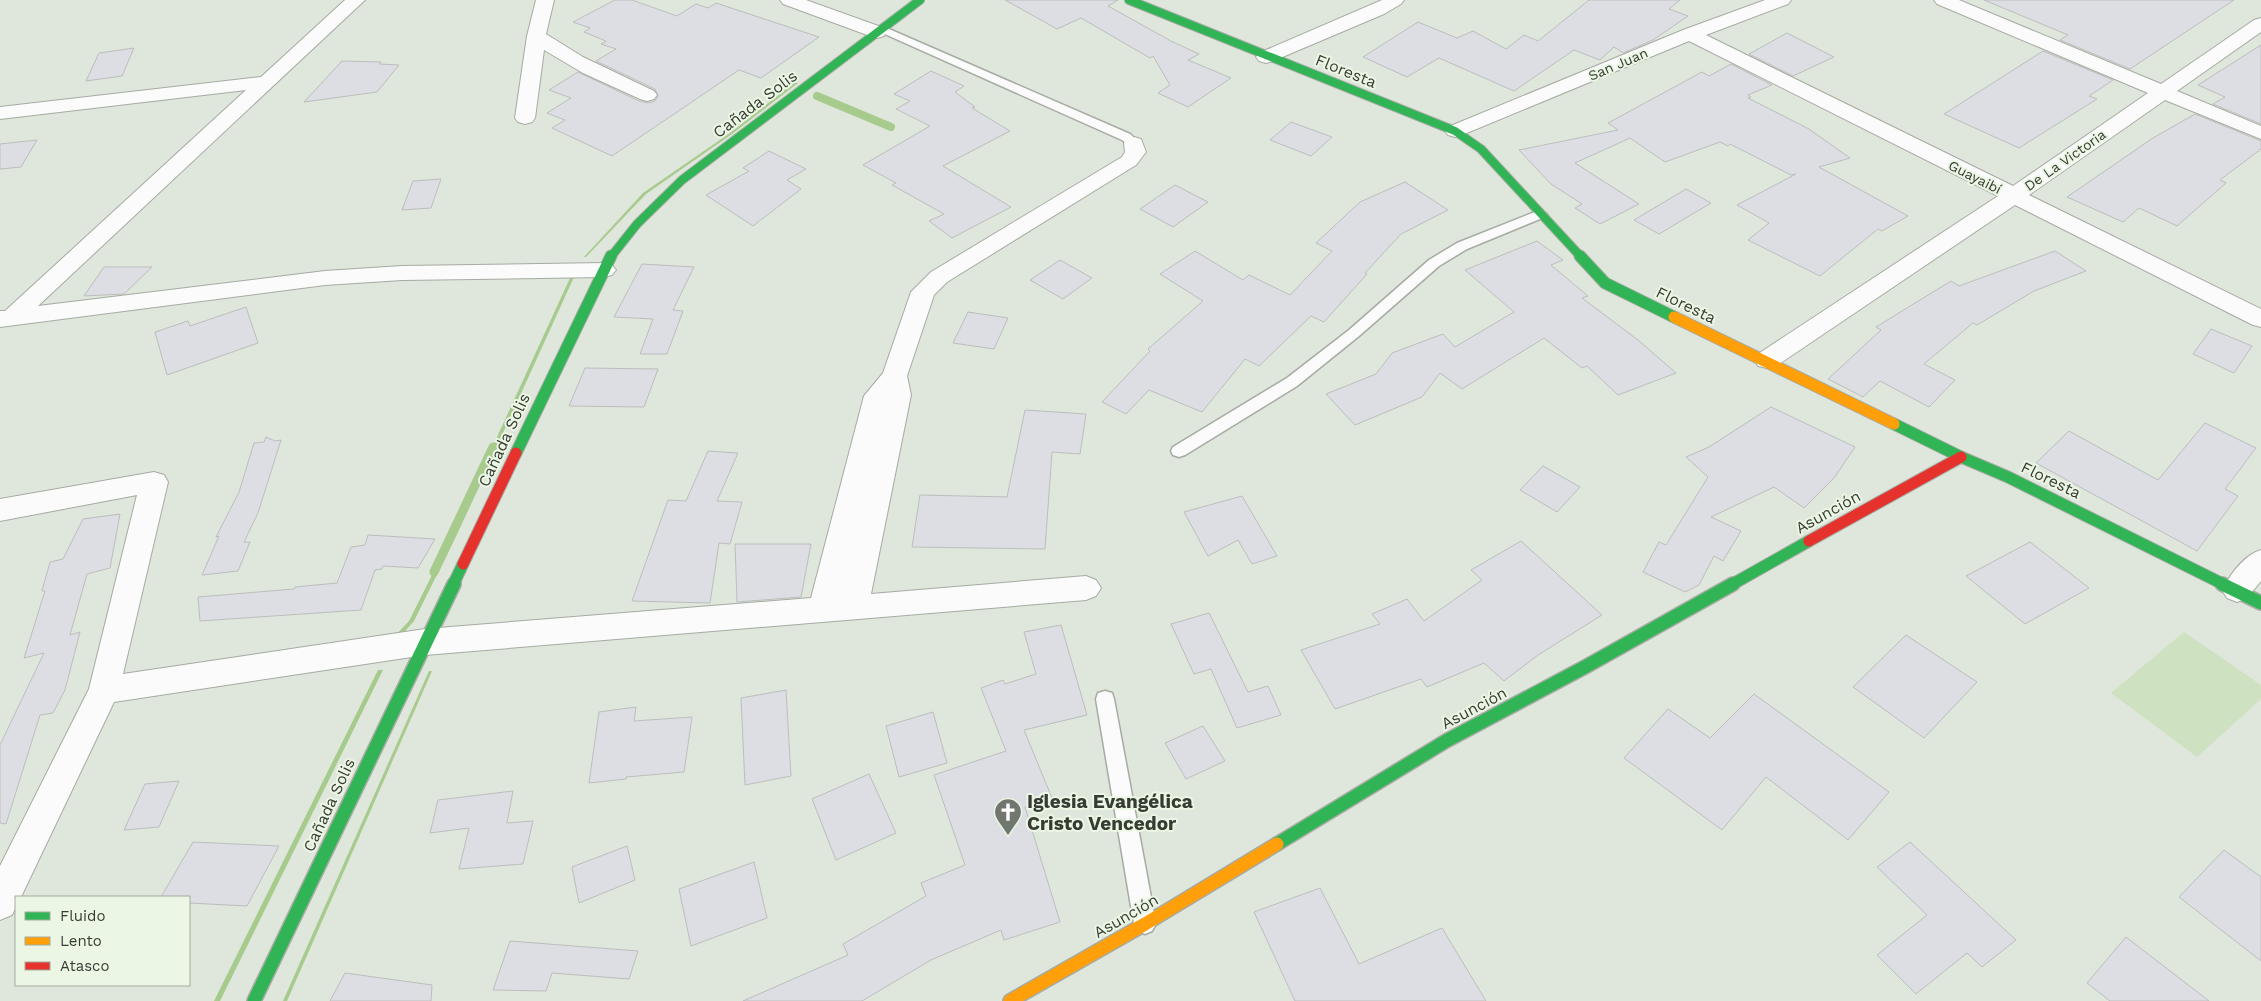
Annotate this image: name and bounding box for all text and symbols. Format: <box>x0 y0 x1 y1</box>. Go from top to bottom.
street label: San Juan <box>1586 44 1650 84</box>
street label: Floresta <box>1313 50 1379 92</box>
street label: Cañada Solis <box>709 66 801 142</box>
street label: De La Victoria <box>2021 126 2109 194</box>
street label: Guayaibí <box>1946 157 2004 197</box>
street label: Floresta <box>1653 282 1719 328</box>
street label: Cañada Solis <box>474 390 534 490</box>
street label: Floresta <box>2018 457 2084 503</box>
street label: Asunción <box>1792 486 1864 538</box>
street label: Asunción <box>1438 683 1510 733</box>
street label: Cañada Solis <box>299 755 359 855</box>
place label: Iglesia Evangélica Cristo Vencedor <box>1027 790 1193 835</box>
church icon: Iglesia Evangélica Cristo Vencedor <box>993 797 1023 836</box>
street label: Asunción <box>1090 890 1162 942</box>
legend <box>15 896 190 986</box>
text: Fluido <box>60 907 105 925</box>
text: Lento <box>60 932 102 950</box>
text: Atasco <box>60 957 109 975</box>

